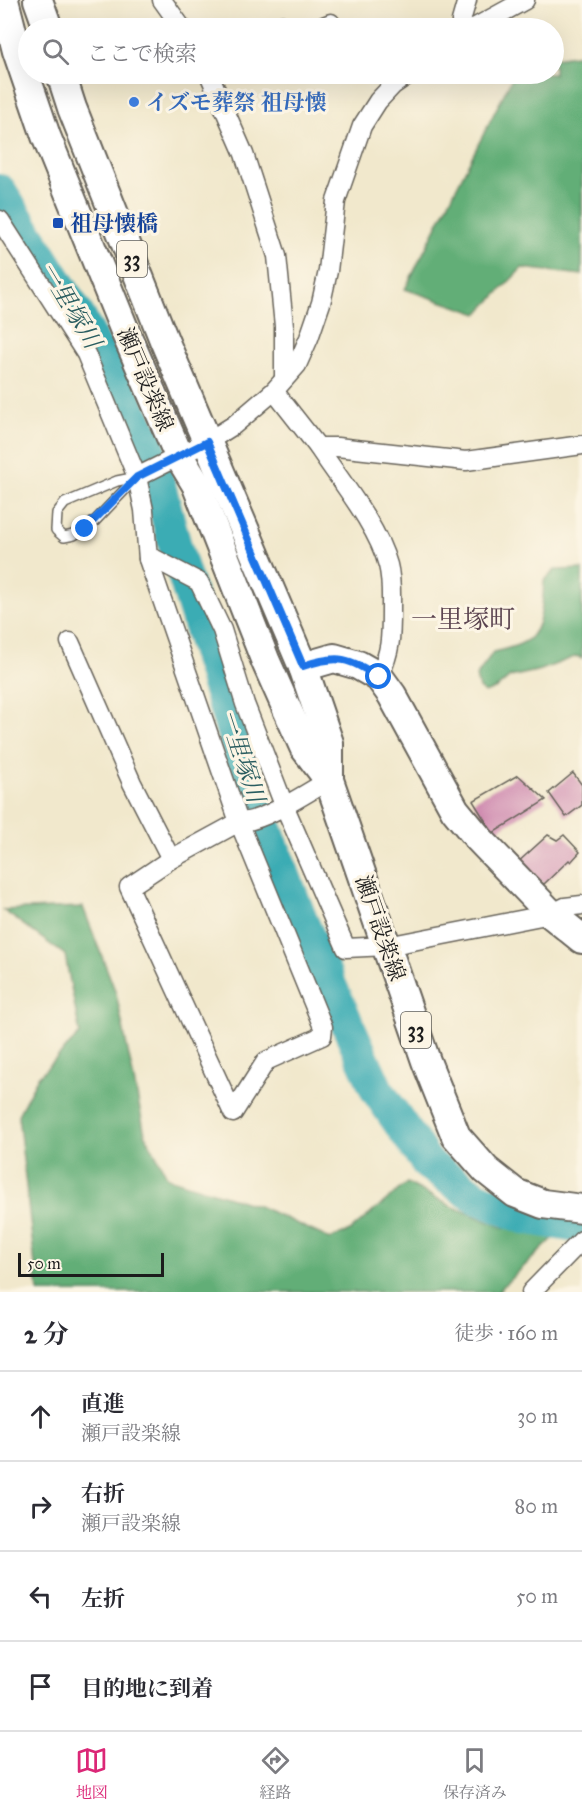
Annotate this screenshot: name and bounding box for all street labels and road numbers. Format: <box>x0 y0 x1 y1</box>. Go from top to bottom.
road number: 33 <box>117 241 147 277</box>
street label: 瀬戸設楽線 <box>112 323 179 435</box>
street label: 瀬戸設楽線 <box>350 872 411 985</box>
road number: 33 <box>401 1012 431 1048</box>

